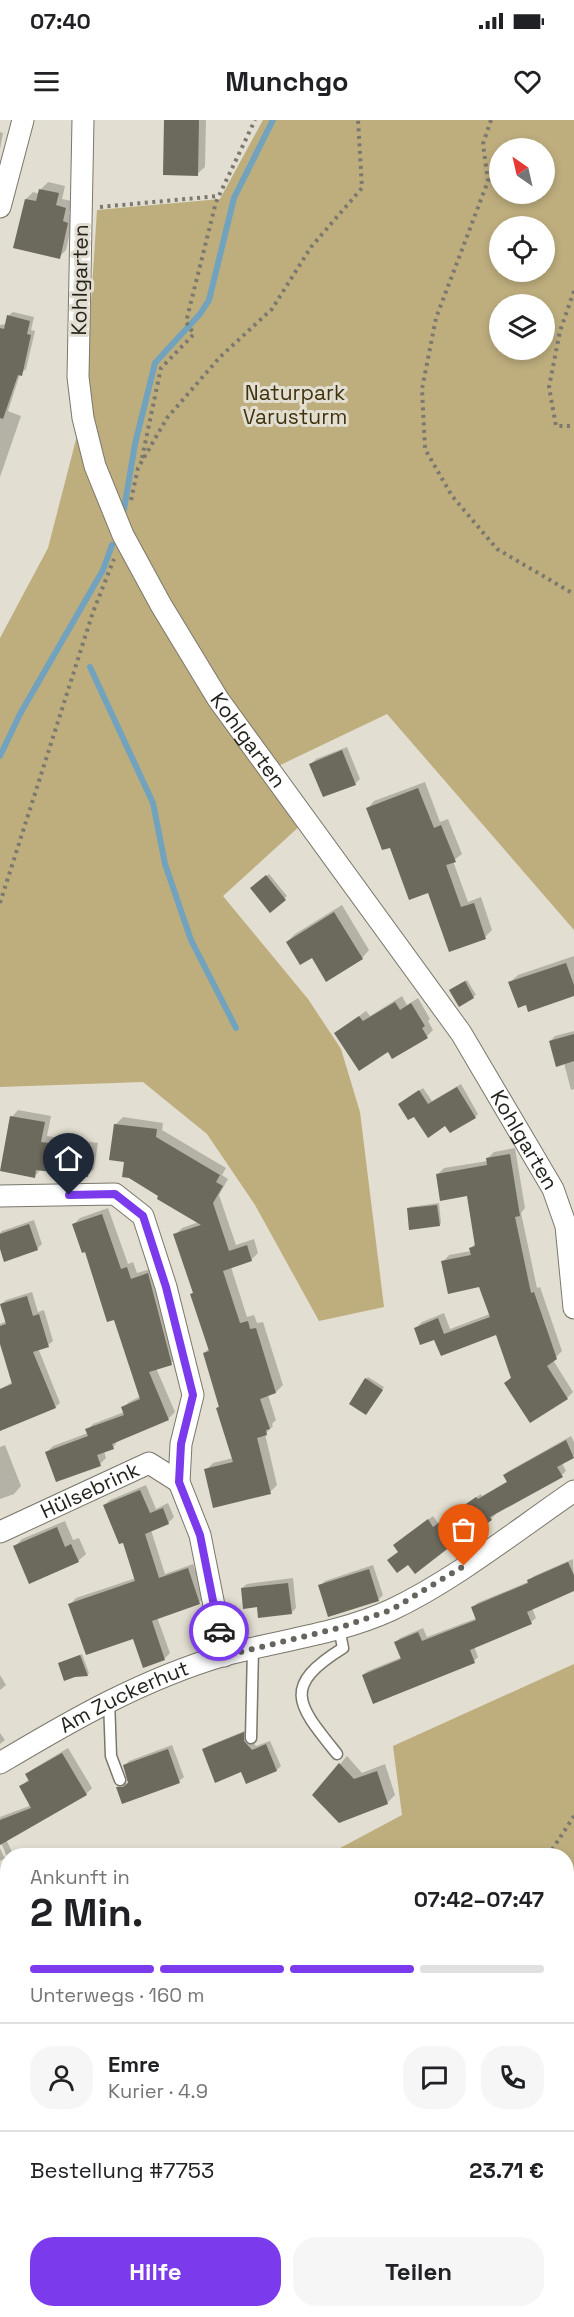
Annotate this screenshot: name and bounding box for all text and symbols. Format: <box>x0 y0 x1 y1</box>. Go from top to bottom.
text: 07:40 <box>30 7 91 35</box>
text: Munchgo <box>225 64 349 99</box>
icon: menu <box>30 65 63 98</box>
icon: heart <box>511 65 544 98</box>
north arrow <box>489 138 555 204</box>
map controls <box>489 138 555 360</box>
button: locate <box>489 216 555 282</box>
street label: Kohlgarten <box>65 224 94 336</box>
button: layers <box>489 294 555 360</box>
park label: Naturpark Varusturm <box>243 379 347 430</box>
street label: Kohlgarten <box>205 687 292 793</box>
street label: Kohlgarten <box>485 1085 564 1195</box>
pin <box>43 1133 94 1195</box>
icon: home <box>52 1142 85 1175</box>
street label: Hülsebrink <box>36 1455 143 1524</box>
pin <box>438 1504 489 1566</box>
icon: bag <box>447 1513 480 1546</box>
courier <box>189 1601 249 1661</box>
icon: car <box>203 1615 236 1648</box>
street label: Am Zuckerhut <box>54 1654 192 1739</box>
text: Ankunft in <box>30 1864 130 1890</box>
text: 07:42–07:47 <box>414 1885 544 1913</box>
text: 2 Min. <box>30 1888 144 1937</box>
text: Unterwegs · 160 m <box>30 1982 204 2008</box>
button: person <box>30 2046 93 2109</box>
button: chat <box>403 2046 466 2109</box>
button: phone <box>481 2046 544 2109</box>
text: Emre <box>108 2050 160 2078</box>
text: Kurier · 4.9 <box>108 2078 208 2104</box>
text: Bestellung #7753 <box>30 2156 214 2184</box>
text: 23.71 € <box>469 2156 544 2184</box>
button: Hilfe <box>30 2237 281 2306</box>
button: Teilen <box>293 2237 544 2306</box>

